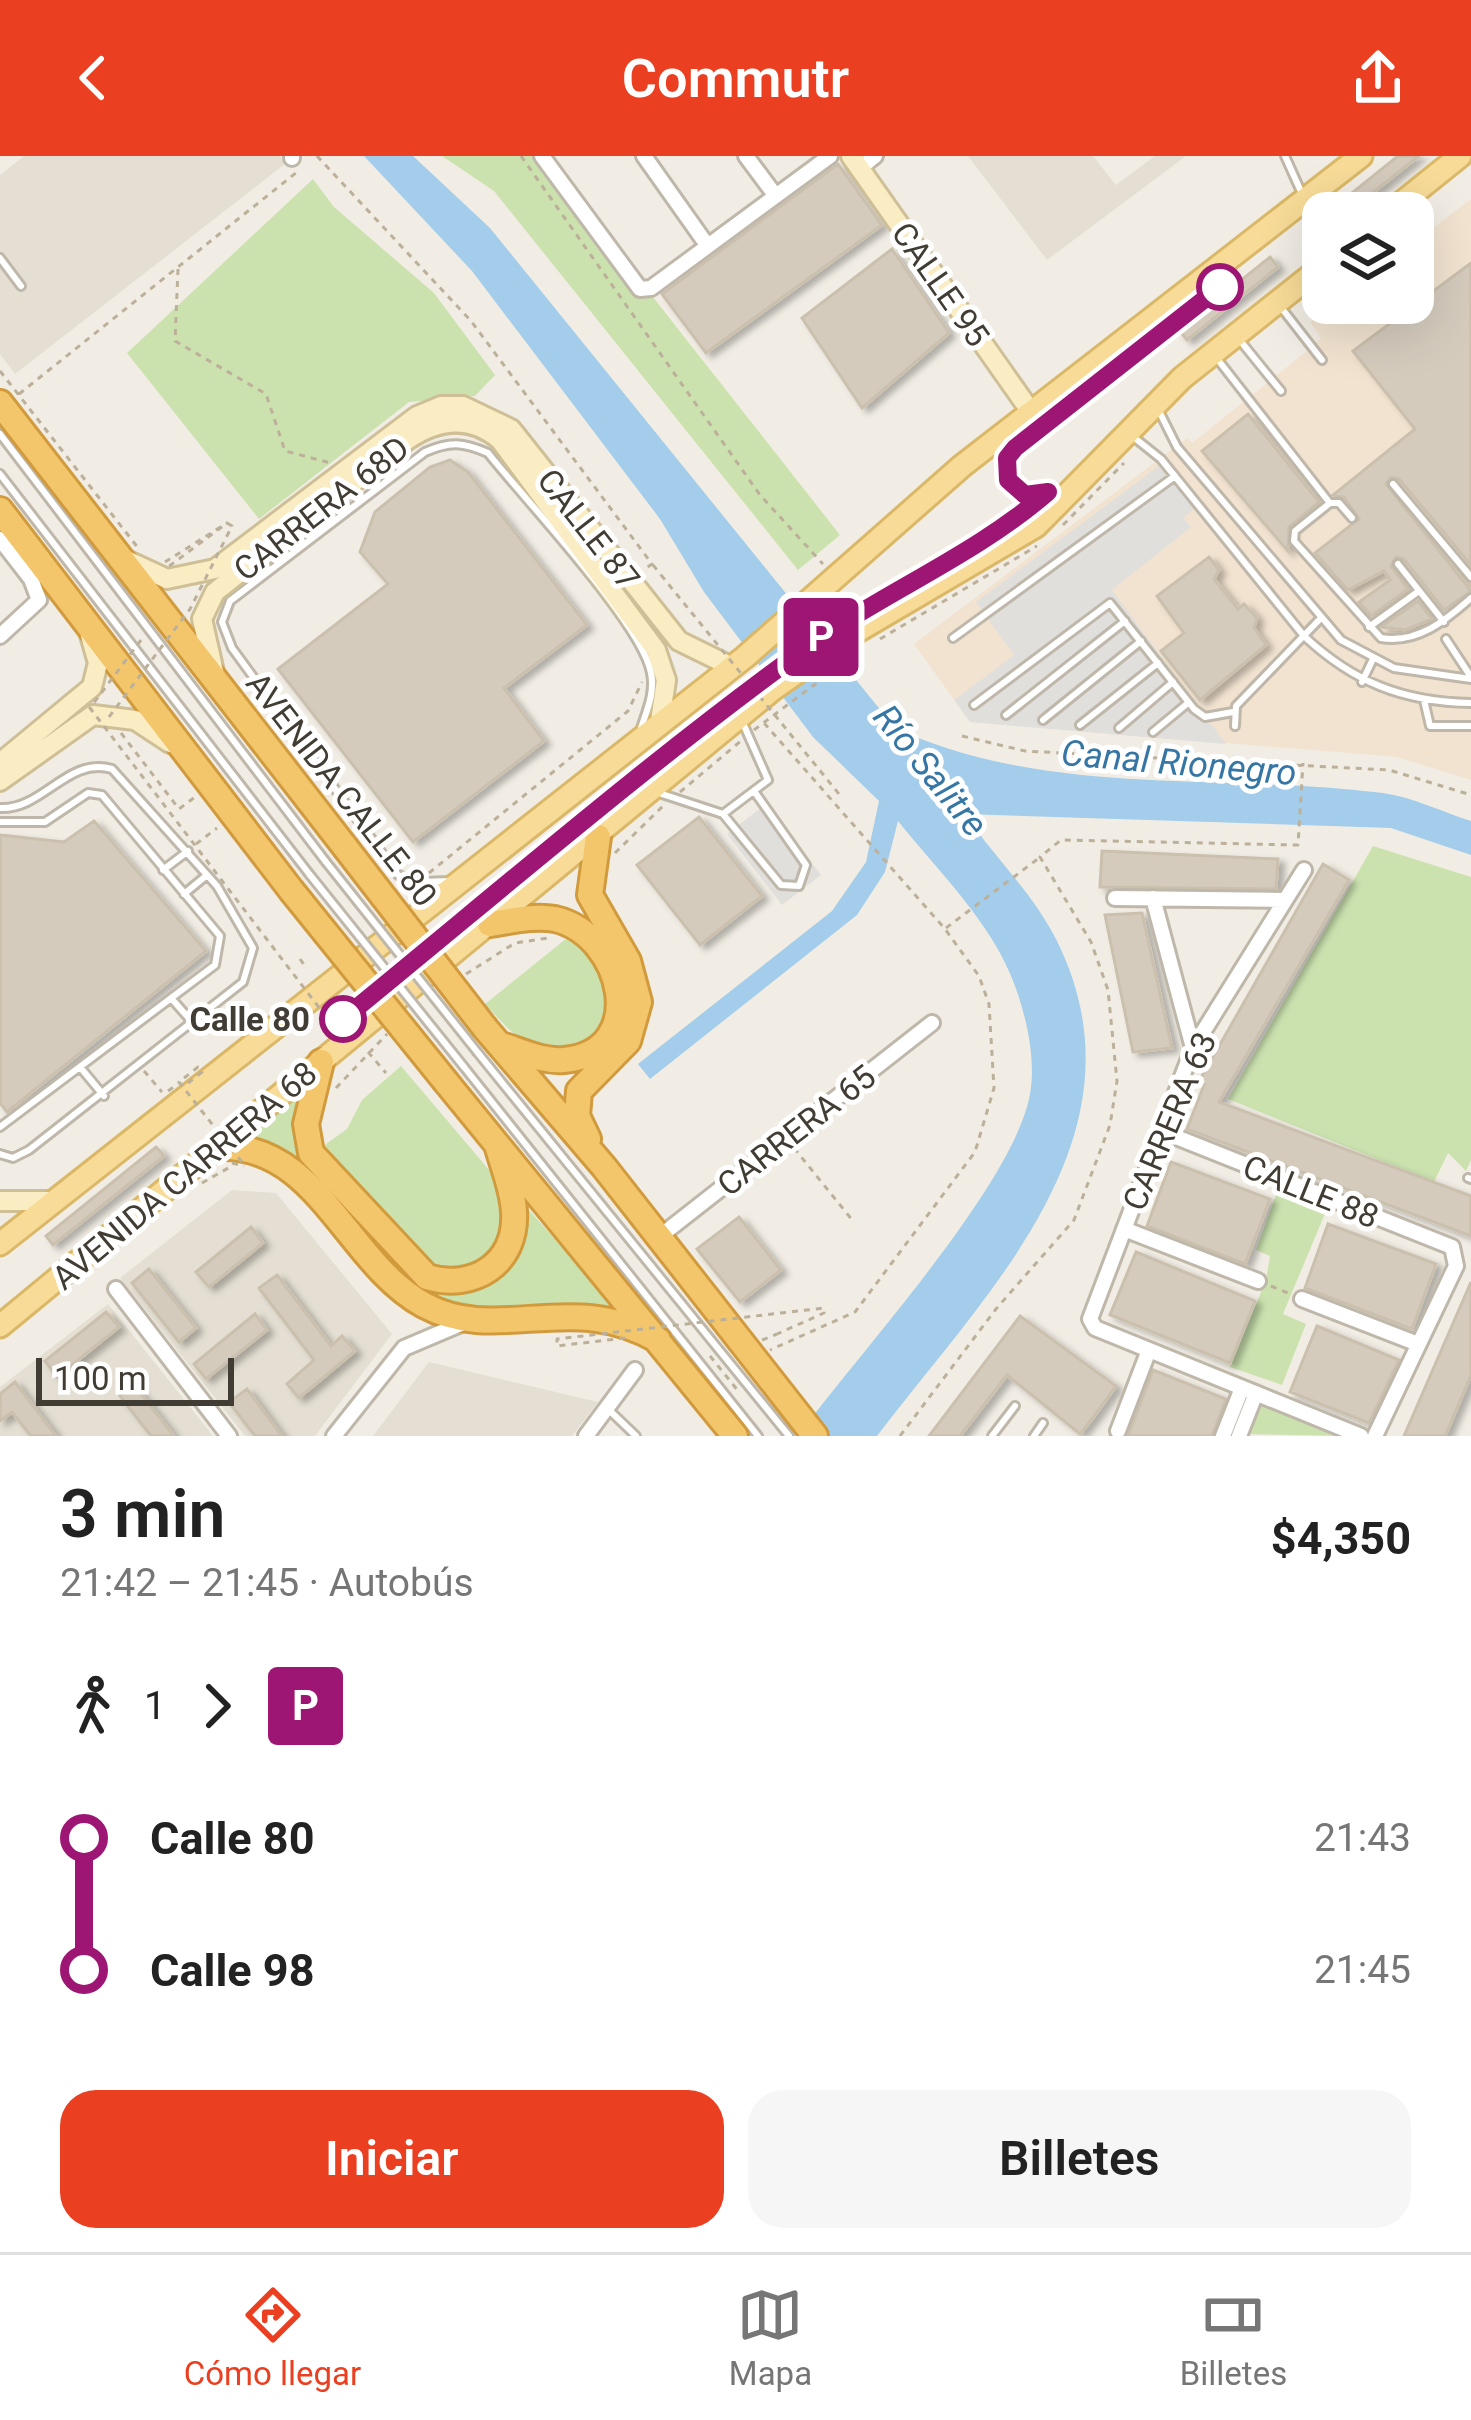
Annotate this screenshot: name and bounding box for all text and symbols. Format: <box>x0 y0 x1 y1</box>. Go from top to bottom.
icon: back <box>60 45 126 111</box>
icon: share <box>1345 45 1411 111</box>
text: Commutr <box>622 47 849 110</box>
map controls <box>1302 192 1434 324</box>
button: layers <box>1302 192 1434 324</box>
street label: CALLE 95 <box>884 215 997 354</box>
unlabelled marker <box>1198 265 1242 309</box>
street label: CARRERA 68D <box>226 428 417 589</box>
street label: CALLE 87 <box>529 461 648 597</box>
line badge: P <box>782 598 860 676</box>
text: P <box>807 612 835 661</box>
street label: AVENIDA CALLE 80 <box>238 665 445 914</box>
water label: Río Salitre <box>864 696 996 845</box>
water label: Canal Rionegro <box>1059 732 1298 794</box>
marker: Calle 80 <box>321 997 365 1041</box>
place label: Calle 80 <box>189 1000 310 1039</box>
street label: CARRERA 63 <box>1114 1026 1224 1216</box>
street label: AVENIDA CARRERA 68 <box>44 1053 324 1297</box>
street label: CARRERA 65 <box>710 1057 883 1204</box>
street label: CALLE 88 <box>1237 1147 1384 1236</box>
scale bar <box>36 1352 234 1405</box>
text: 100 m <box>54 1359 147 1398</box>
text: 3 min <box>60 1476 225 1553</box>
text: $4,350 <box>1271 1512 1411 1565</box>
text: 21:42 – 21:45 · Autobús <box>60 1560 474 1606</box>
icon: walk <box>60 1673 126 1739</box>
icon: forward <box>184 1673 250 1739</box>
text: P <box>292 1681 319 1730</box>
text: 1 <box>144 1683 166 1729</box>
text: Calle 80 <box>150 1812 314 1865</box>
text: 21:43 <box>1314 1815 1411 1861</box>
text: Calle 98 <box>150 1944 314 1997</box>
text: 21:45 <box>1314 1947 1411 1993</box>
button: Iniciar <box>60 2090 724 2228</box>
button: Billetes <box>748 2090 1411 2228</box>
tab: Cómo llegar <box>184 2282 361 2393</box>
tab: Mapa <box>729 2282 812 2393</box>
tab: Billetes <box>1180 2282 1287 2393</box>

